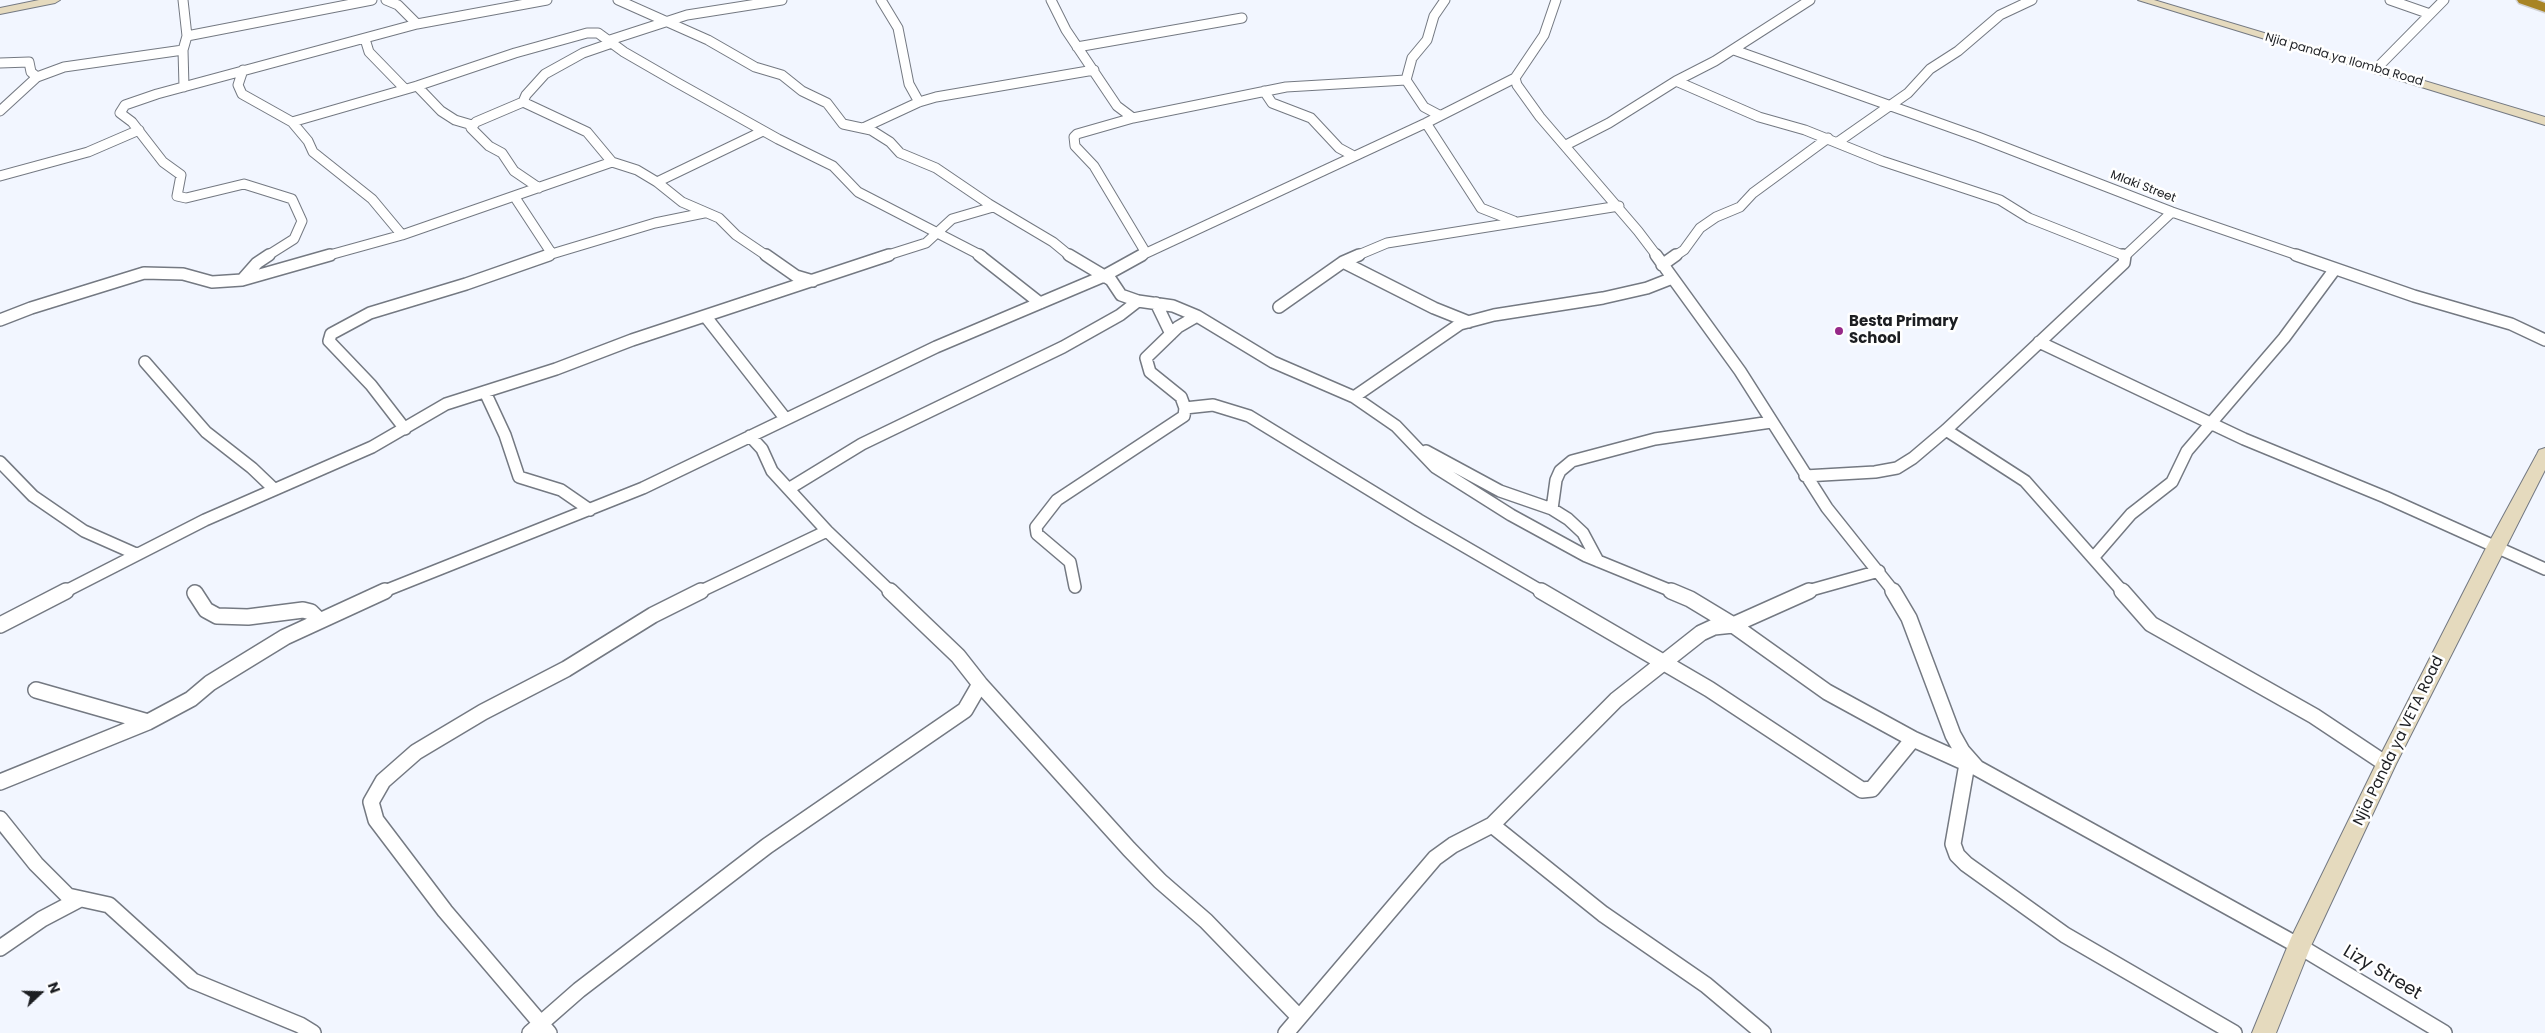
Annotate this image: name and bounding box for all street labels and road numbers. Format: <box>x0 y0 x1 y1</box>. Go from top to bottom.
street label: Njia panda ya Ilomba Road <box>2263 31 2425 89</box>
street label: Mlaki Street <box>2108 168 2178 206</box>
street label: Njia Panda ya VETA Road <box>2350 653 2448 829</box>
street label: Lizy Street <box>2339 941 2425 1005</box>

